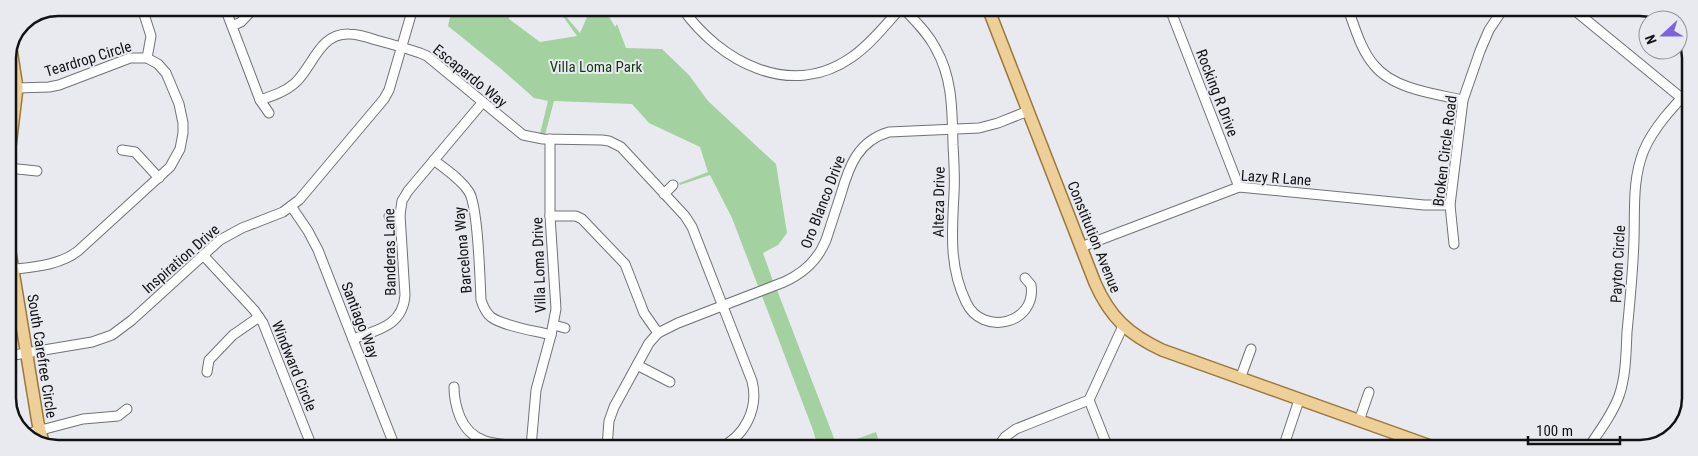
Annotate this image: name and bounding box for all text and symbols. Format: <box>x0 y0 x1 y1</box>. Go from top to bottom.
north arrow <box>1638 10 1688 60</box>
text: N <box>1642 33 1660 47</box>
street label: Teardrop Circle <box>42 37 134 81</box>
street label: Escapardo Way <box>429 41 511 111</box>
street label: Rocking R Drive <box>1192 47 1242 139</box>
park label: Villa Loma Park <box>550 58 643 76</box>
street label: Broken Circle Road <box>1429 94 1461 208</box>
street label: Oro Blanco Drive <box>797 153 849 251</box>
street label: Alteza Drive <box>929 166 949 238</box>
street label: Lazy R Lane <box>1240 167 1312 189</box>
street label: Constitution Avenue <box>1063 178 1125 296</box>
street label: Barcelona Way <box>450 206 476 294</box>
street label: Banderas Lane <box>380 208 400 296</box>
street label: Villa Loma Drive <box>528 217 550 313</box>
street label: Inspiration Drive <box>139 221 223 297</box>
street label: Payton Circle <box>1607 225 1629 303</box>
street label: Santiago Way <box>337 279 383 361</box>
street label: South Carefree Circle <box>23 293 61 419</box>
street label: Windward Circle <box>268 318 320 414</box>
scale bar <box>1528 414 1620 446</box>
text: 100 m <box>1536 422 1573 440</box>

